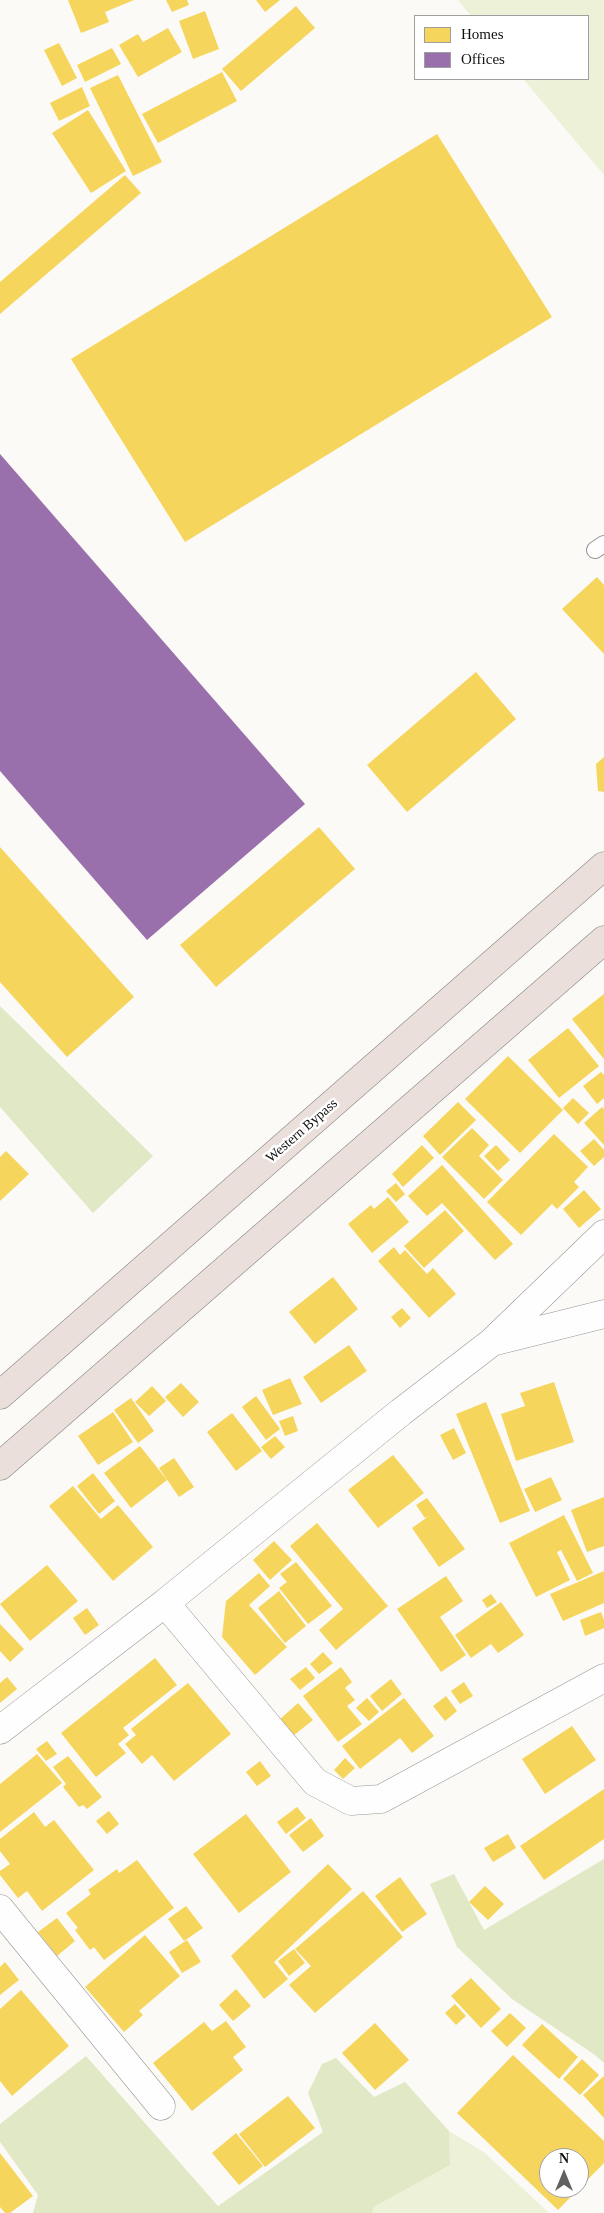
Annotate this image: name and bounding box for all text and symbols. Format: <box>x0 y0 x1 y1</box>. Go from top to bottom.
legend <box>414 15 589 80</box>
text: Homes <box>461 26 504 42</box>
text: Offices <box>461 51 505 67</box>
street label: Western Bypass <box>263 1095 341 1167</box>
north arrow <box>539 2148 589 2198</box>
text: N <box>559 2151 569 2166</box>

